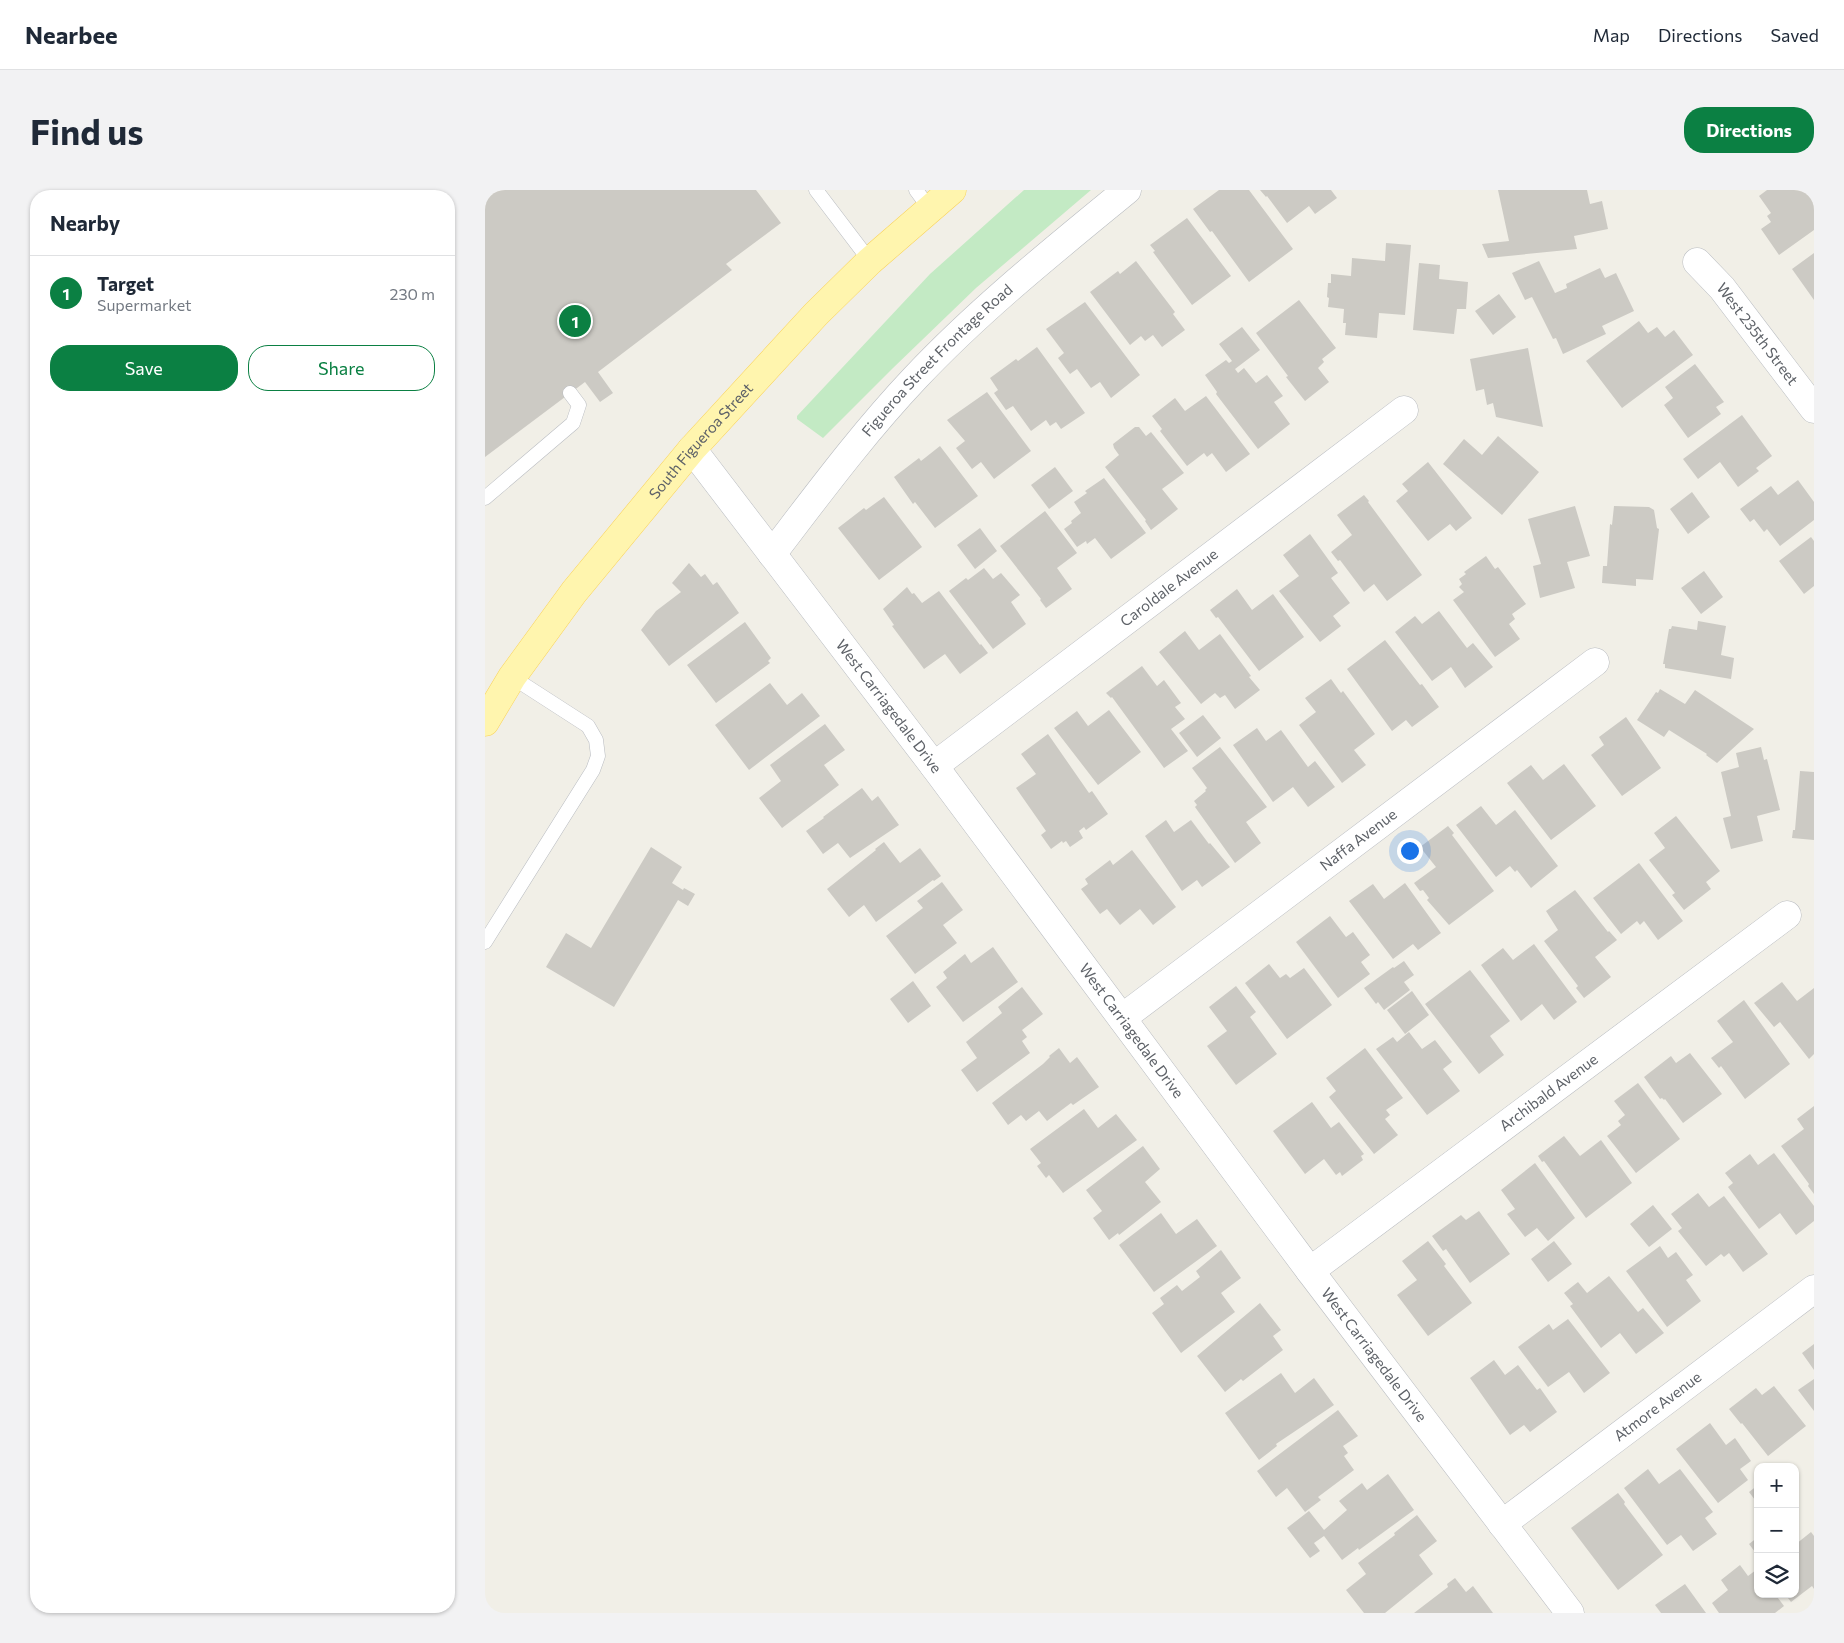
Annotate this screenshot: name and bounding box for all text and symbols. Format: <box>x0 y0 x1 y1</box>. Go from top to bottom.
text: Nearbee <box>25 20 118 49</box>
text: Map <box>1593 24 1630 46</box>
text: Directions <box>1658 24 1742 46</box>
text: Saved <box>1770 24 1819 46</box>
button: Directions <box>1684 107 1814 153</box>
text: Find us <box>30 109 144 152</box>
text: Nearby <box>50 210 120 235</box>
text: Target <box>97 272 154 295</box>
street label: West 235th Street <box>1713 279 1802 388</box>
street label: Figueroa Street Frontage Road <box>857 280 1016 440</box>
text: 1 <box>62 284 70 303</box>
text: 230 m <box>390 284 435 303</box>
text: Supermarket <box>97 295 192 314</box>
pin: 1 <box>559 302 591 340</box>
button: Save <box>50 345 238 391</box>
button: Share <box>248 345 435 391</box>
street label: South Figueroa Street <box>645 379 756 502</box>
street label: Caroldale Avenue <box>1116 544 1221 630</box>
street label: West Carriagedale Drive <box>833 636 946 776</box>
street label: Naffa Avenue <box>1316 804 1400 874</box>
your location <box>1397 838 1423 864</box>
street label: West Carriagedale Drive <box>1076 959 1188 1101</box>
street label: Archibald Avenue <box>1495 1049 1601 1135</box>
street label: West Carriagedale Drive <box>1318 1284 1431 1425</box>
street label: Atmore Avenue <box>1610 1367 1704 1445</box>
map controls <box>1754 1463 1799 1598</box>
button: + <box>1754 1463 1799 1508</box>
button: − <box>1754 1508 1799 1553</box>
button: layers <box>1754 1553 1799 1598</box>

